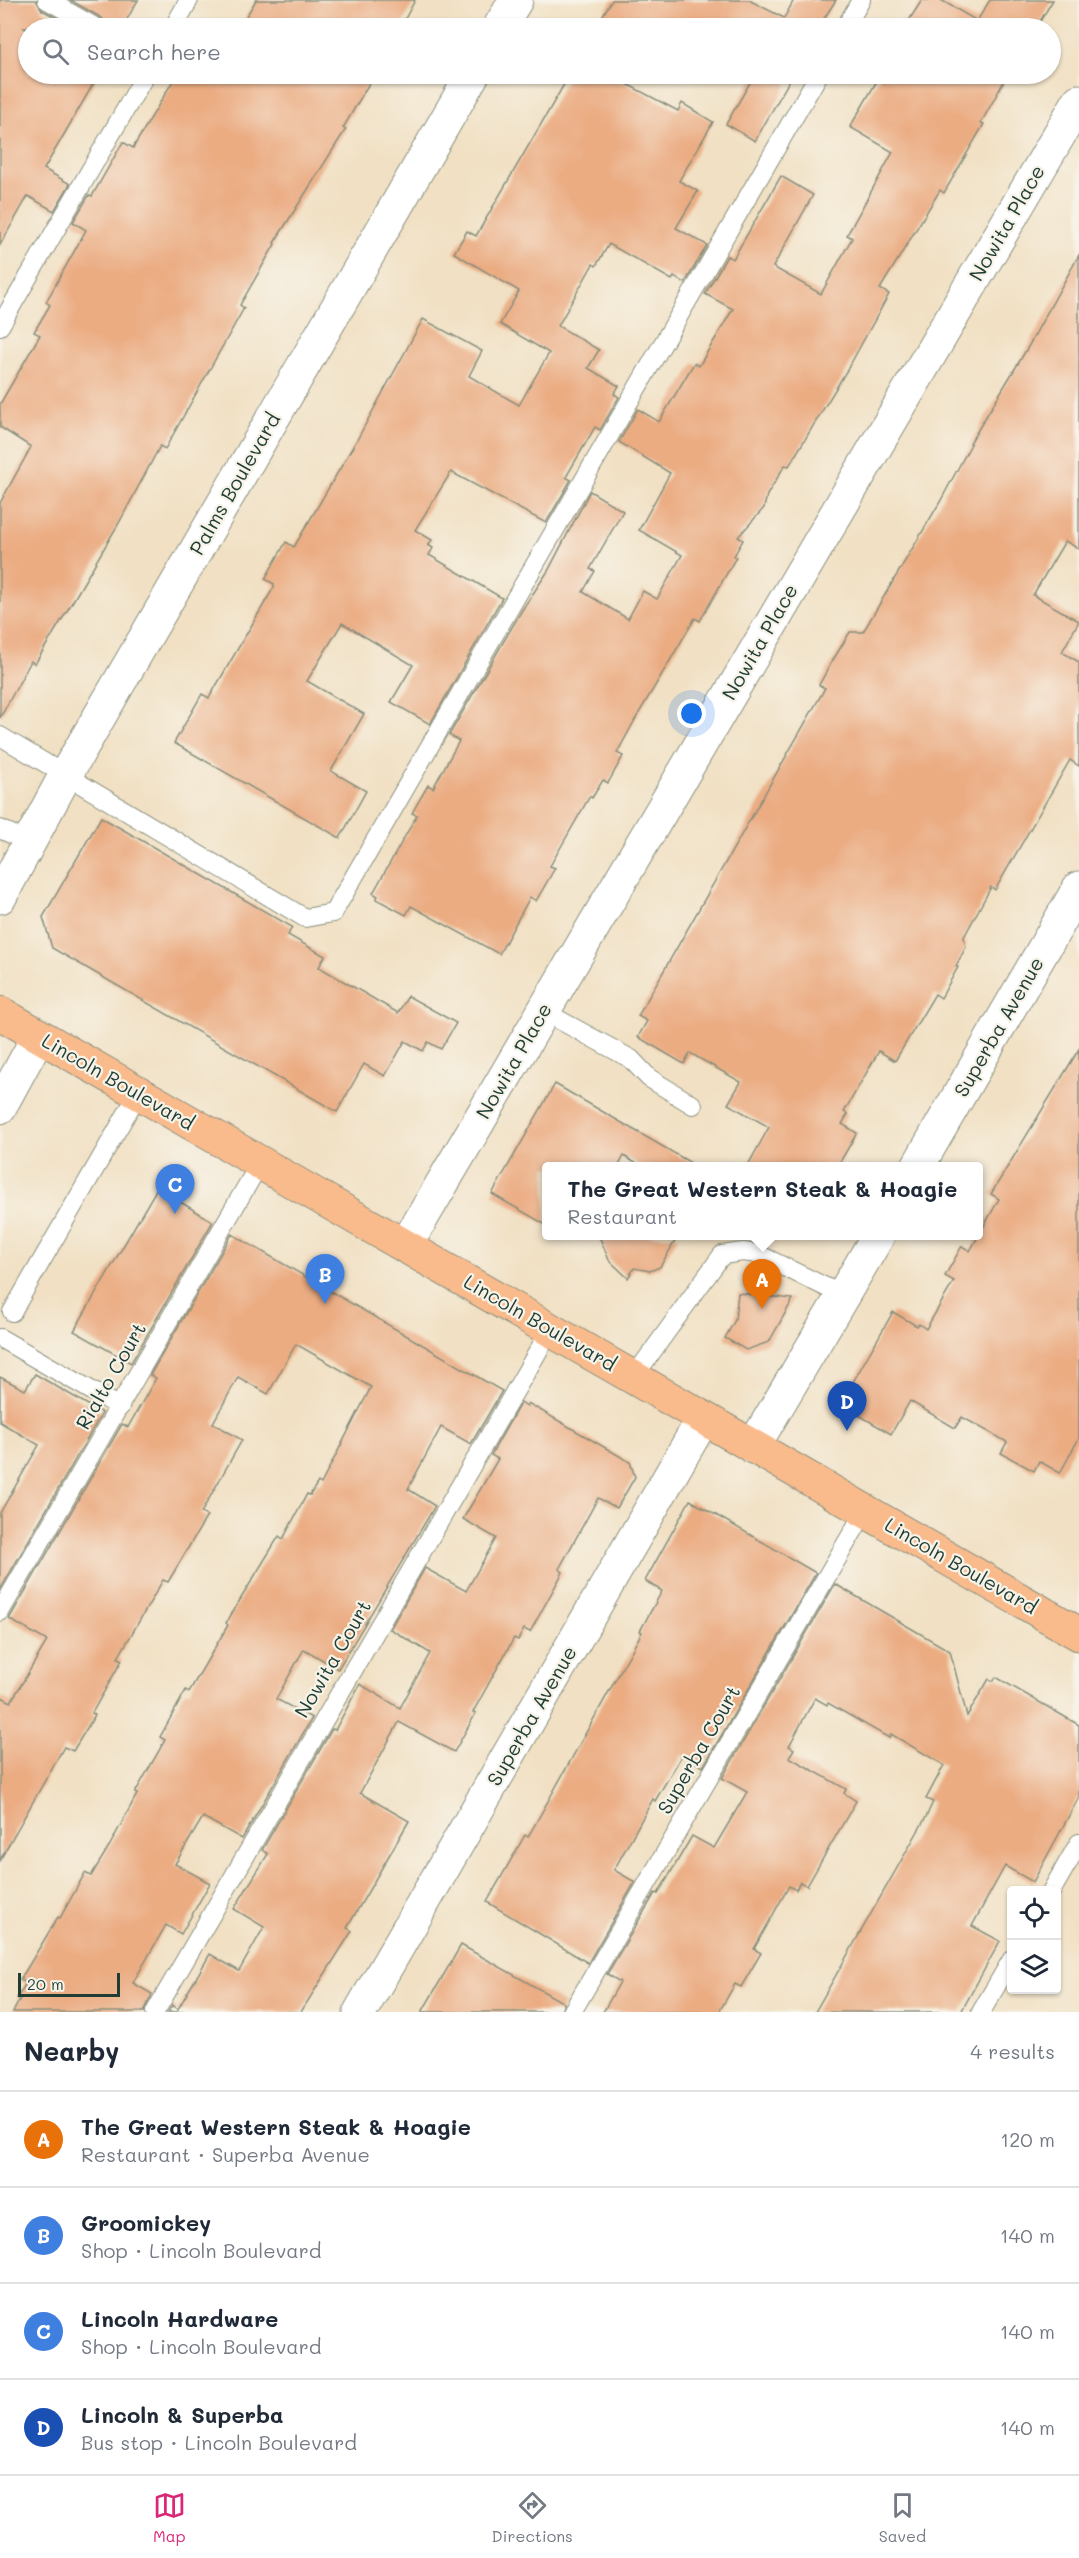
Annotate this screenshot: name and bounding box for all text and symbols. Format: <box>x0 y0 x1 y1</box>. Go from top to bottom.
search box <box>18 18 1061 84</box>
icon: search <box>39 35 72 68</box>
text: Search here <box>87 37 221 66</box>
street label: Nowita Place <box>962 160 1050 285</box>
street label: Palms Boulevard <box>183 408 285 559</box>
street label: Nowita Place <box>715 579 803 704</box>
your location <box>677 699 706 728</box>
street label: Superba Avenue <box>947 952 1049 1101</box>
street label: Nowita Place <box>469 998 557 1123</box>
street label: Lincoln Boulevard <box>37 1027 200 1135</box>
popup <box>542 1162 983 1240</box>
pin: C <box>156 1164 195 1214</box>
text: The Great Western Steak & Hoagie <box>568 1174 957 1203</box>
text: Restaurant <box>568 1203 677 1229</box>
pin: B <box>306 1254 344 1304</box>
pin: A <box>742 1260 782 1309</box>
street label: Lincoln Boulevard <box>459 1268 622 1376</box>
street label: Rialto Court <box>69 1317 151 1434</box>
pin: D <box>828 1382 866 1431</box>
street label: Lincoln Boulevard <box>880 1511 1043 1619</box>
street label: Nowita Court <box>288 1595 376 1722</box>
street label: Superba Avenue <box>480 1641 582 1790</box>
street label: Superba Court <box>651 1680 746 1819</box>
map controls <box>1007 1886 1061 1994</box>
button: locate <box>1007 1886 1061 1940</box>
button: layers <box>1007 1940 1061 1994</box>
scale bar <box>18 1970 120 1998</box>
text: 20 m <box>27 1973 64 1994</box>
text: Nearby <box>24 2034 119 2068</box>
text: 4 results <box>970 2038 1055 2064</box>
text: The Great Western Steak & Hoagie <box>81 2112 471 2141</box>
text: A <box>37 2126 50 2152</box>
text: 120 m <box>1000 2126 1055 2152</box>
text: Restaurant · Superba Avenue <box>81 2141 370 2167</box>
text: Groomickey <box>81 2208 211 2237</box>
text: B <box>37 2222 50 2248</box>
text: 140 m <box>1000 2222 1055 2248</box>
text: Shop · Lincoln Boulevard <box>81 2237 321 2263</box>
text: Lincoln Hardware <box>81 2304 278 2333</box>
text: C <box>36 2318 51 2344</box>
text: 140 m <box>1000 2318 1055 2344</box>
text: Shop · Lincoln Boulevard <box>81 2333 321 2359</box>
text: Lincoln & Superba <box>81 2400 284 2429</box>
text: D <box>36 2414 51 2440</box>
text: 140 m <box>1000 2414 1055 2440</box>
text: Bus stop · Lincoln Boulevard <box>81 2429 357 2455</box>
tab: Map <box>153 2489 186 2546</box>
tab: Directions <box>492 2489 573 2546</box>
tab: Saved <box>879 2489 926 2546</box>

